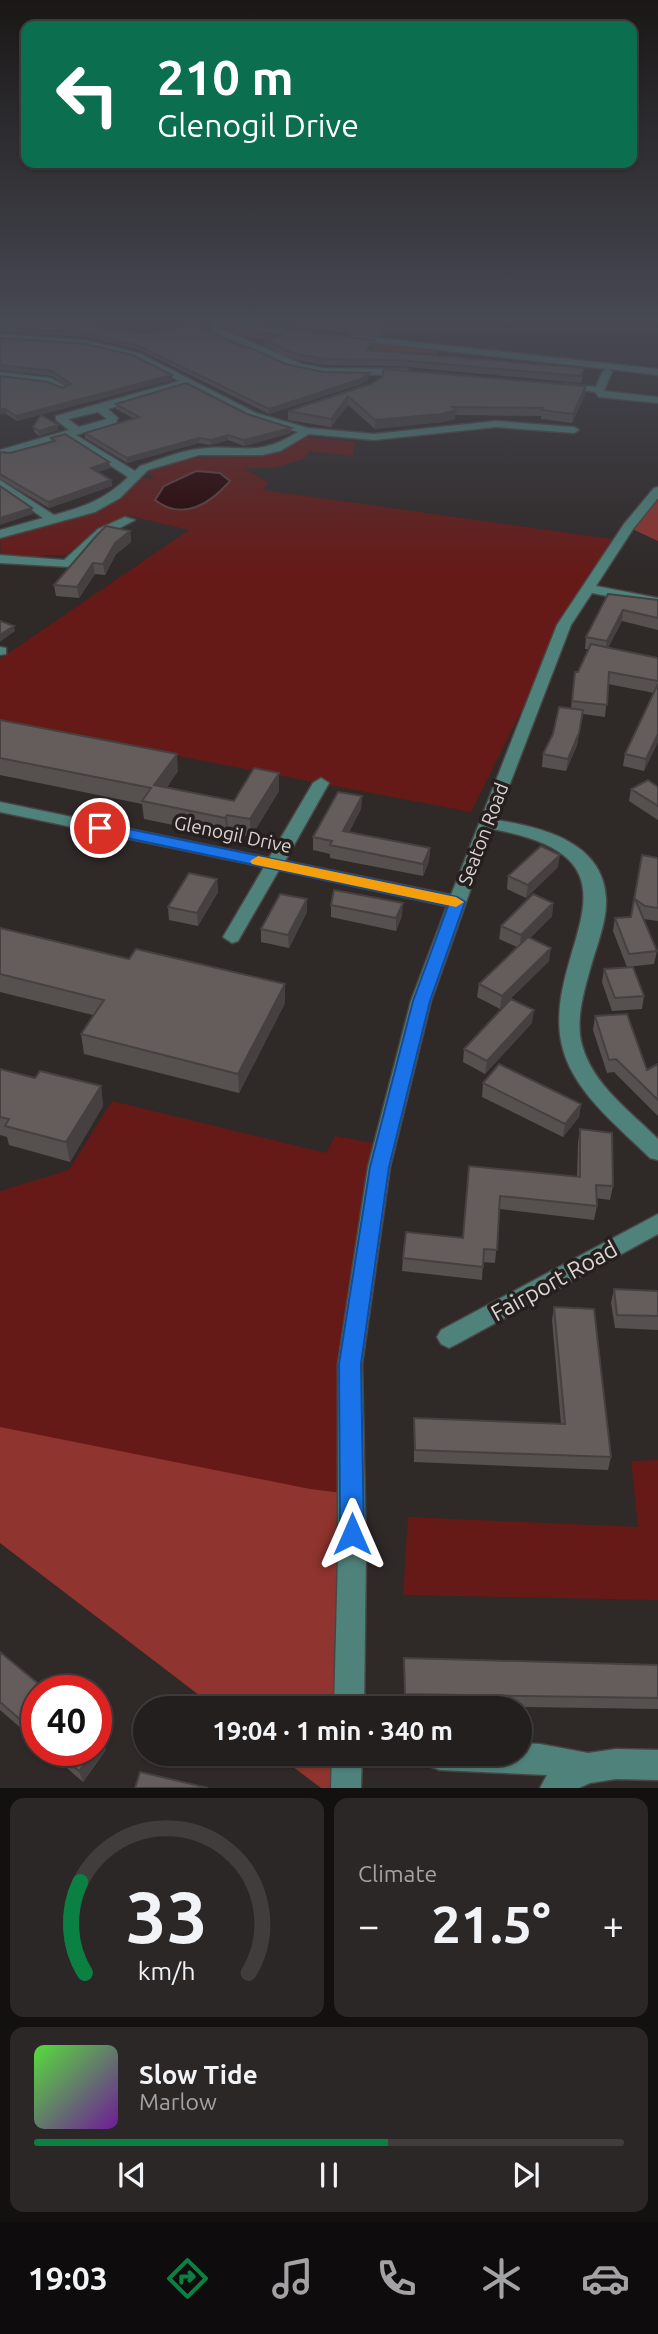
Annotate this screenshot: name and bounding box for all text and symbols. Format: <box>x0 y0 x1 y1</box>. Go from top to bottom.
icon: left <box>42 49 133 140</box>
text: 210 m <box>157 49 294 104</box>
text: Glenogil Drive <box>157 107 359 143</box>
street label: Seaton Road <box>453 780 513 888</box>
pin <box>70 798 130 858</box>
icon: arrive <box>81 809 119 847</box>
street label: Glenogil Drive <box>172 811 294 857</box>
street label: Fairport Road <box>486 1236 621 1326</box>
position arrow <box>315 1497 389 1571</box>
speed limit sign: 40 <box>21 1675 112 1766</box>
text: 19:04 · 1 min · 340 m <box>212 1716 453 1745</box>
text: Climate <box>358 1861 437 1886</box>
text: 33 <box>126 1876 208 1958</box>
text: 21.5° <box>431 1895 551 1953</box>
text: − <box>358 1904 379 1946</box>
text: + <box>603 1904 624 1946</box>
text: km/h <box>138 1957 196 1985</box>
text: Slow Tide <box>139 2060 258 2089</box>
text: Marlow <box>139 2089 217 2114</box>
icon: previous <box>113 2156 151 2194</box>
icon: pause <box>310 2156 348 2194</box>
icon: next <box>507 2156 545 2194</box>
icon: directions <box>163 2254 212 2303</box>
icon: music <box>268 2254 317 2303</box>
icon: phone <box>372 2254 421 2303</box>
icon: climate <box>477 2254 526 2303</box>
icon: car <box>581 2254 630 2303</box>
text: 19:03 <box>28 2260 108 2296</box>

